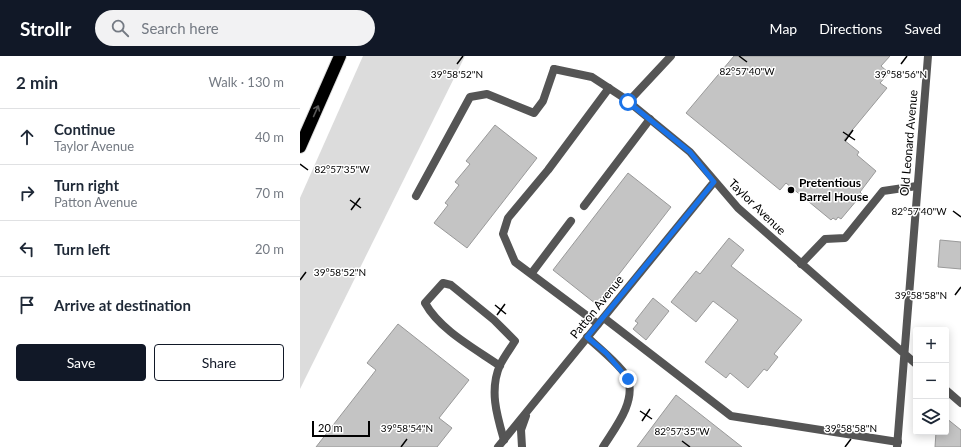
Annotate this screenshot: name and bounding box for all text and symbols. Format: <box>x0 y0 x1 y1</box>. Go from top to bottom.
search box <box>95 10 375 46</box>
text: Strollr <box>20 17 71 40</box>
icon: search <box>109 17 131 39</box>
text: Search here <box>141 19 219 37</box>
text: Map <box>770 20 797 37</box>
text: Directions <box>819 20 882 37</box>
text: Saved <box>904 20 941 37</box>
text: 82°57'40"W <box>719 65 775 77</box>
text: 39°58'52"N <box>431 68 483 80</box>
text: 39°58'56"N <box>875 68 927 80</box>
text: 2 min <box>16 72 58 93</box>
text: Walk · 130 m <box>208 74 284 90</box>
street label: Old Leonard Avenue <box>896 89 921 197</box>
route start <box>619 93 637 111</box>
one-way arrow <box>313 106 320 118</box>
text: Continue <box>54 120 115 138</box>
icon: ahead <box>16 126 38 148</box>
text: 40 m <box>255 129 284 145</box>
text: Taylor Avenue <box>54 138 134 154</box>
text: 82°57'35"W <box>314 163 370 175</box>
place label: Pretentious Barrel House <box>799 175 869 204</box>
text: Turn right <box>54 176 119 194</box>
street label: Taylor Avenue <box>726 176 789 238</box>
icon: right <box>16 182 38 204</box>
text: 70 m <box>255 185 284 201</box>
marker: Pretentious Barrel House <box>786 185 796 195</box>
text: Patton Avenue <box>54 194 137 210</box>
text: 82°57'40"W <box>891 205 947 217</box>
icon: left <box>16 238 38 260</box>
text: Turn left <box>54 240 110 258</box>
text: 20 m <box>255 241 284 257</box>
text: 39°58'52"N <box>314 266 366 278</box>
street label: Patton Avenue <box>567 272 627 341</box>
text: 39°58'58"N <box>895 289 947 301</box>
icon: arrive <box>16 294 38 316</box>
text: Arrive at destination <box>54 296 191 314</box>
map controls <box>913 327 949 435</box>
button: + <box>913 327 949 363</box>
button: Save <box>16 344 146 381</box>
button: Share <box>154 344 284 381</box>
button: − <box>913 363 949 399</box>
route end <box>619 370 637 388</box>
button: layers <box>913 399 949 435</box>
scale bar <box>312 419 370 438</box>
text: 20 m <box>318 421 343 434</box>
text: 39°58'54"N <box>381 422 433 434</box>
text: 39°58'58"N <box>825 422 877 434</box>
text: 82°57'35"W <box>654 425 710 437</box>

